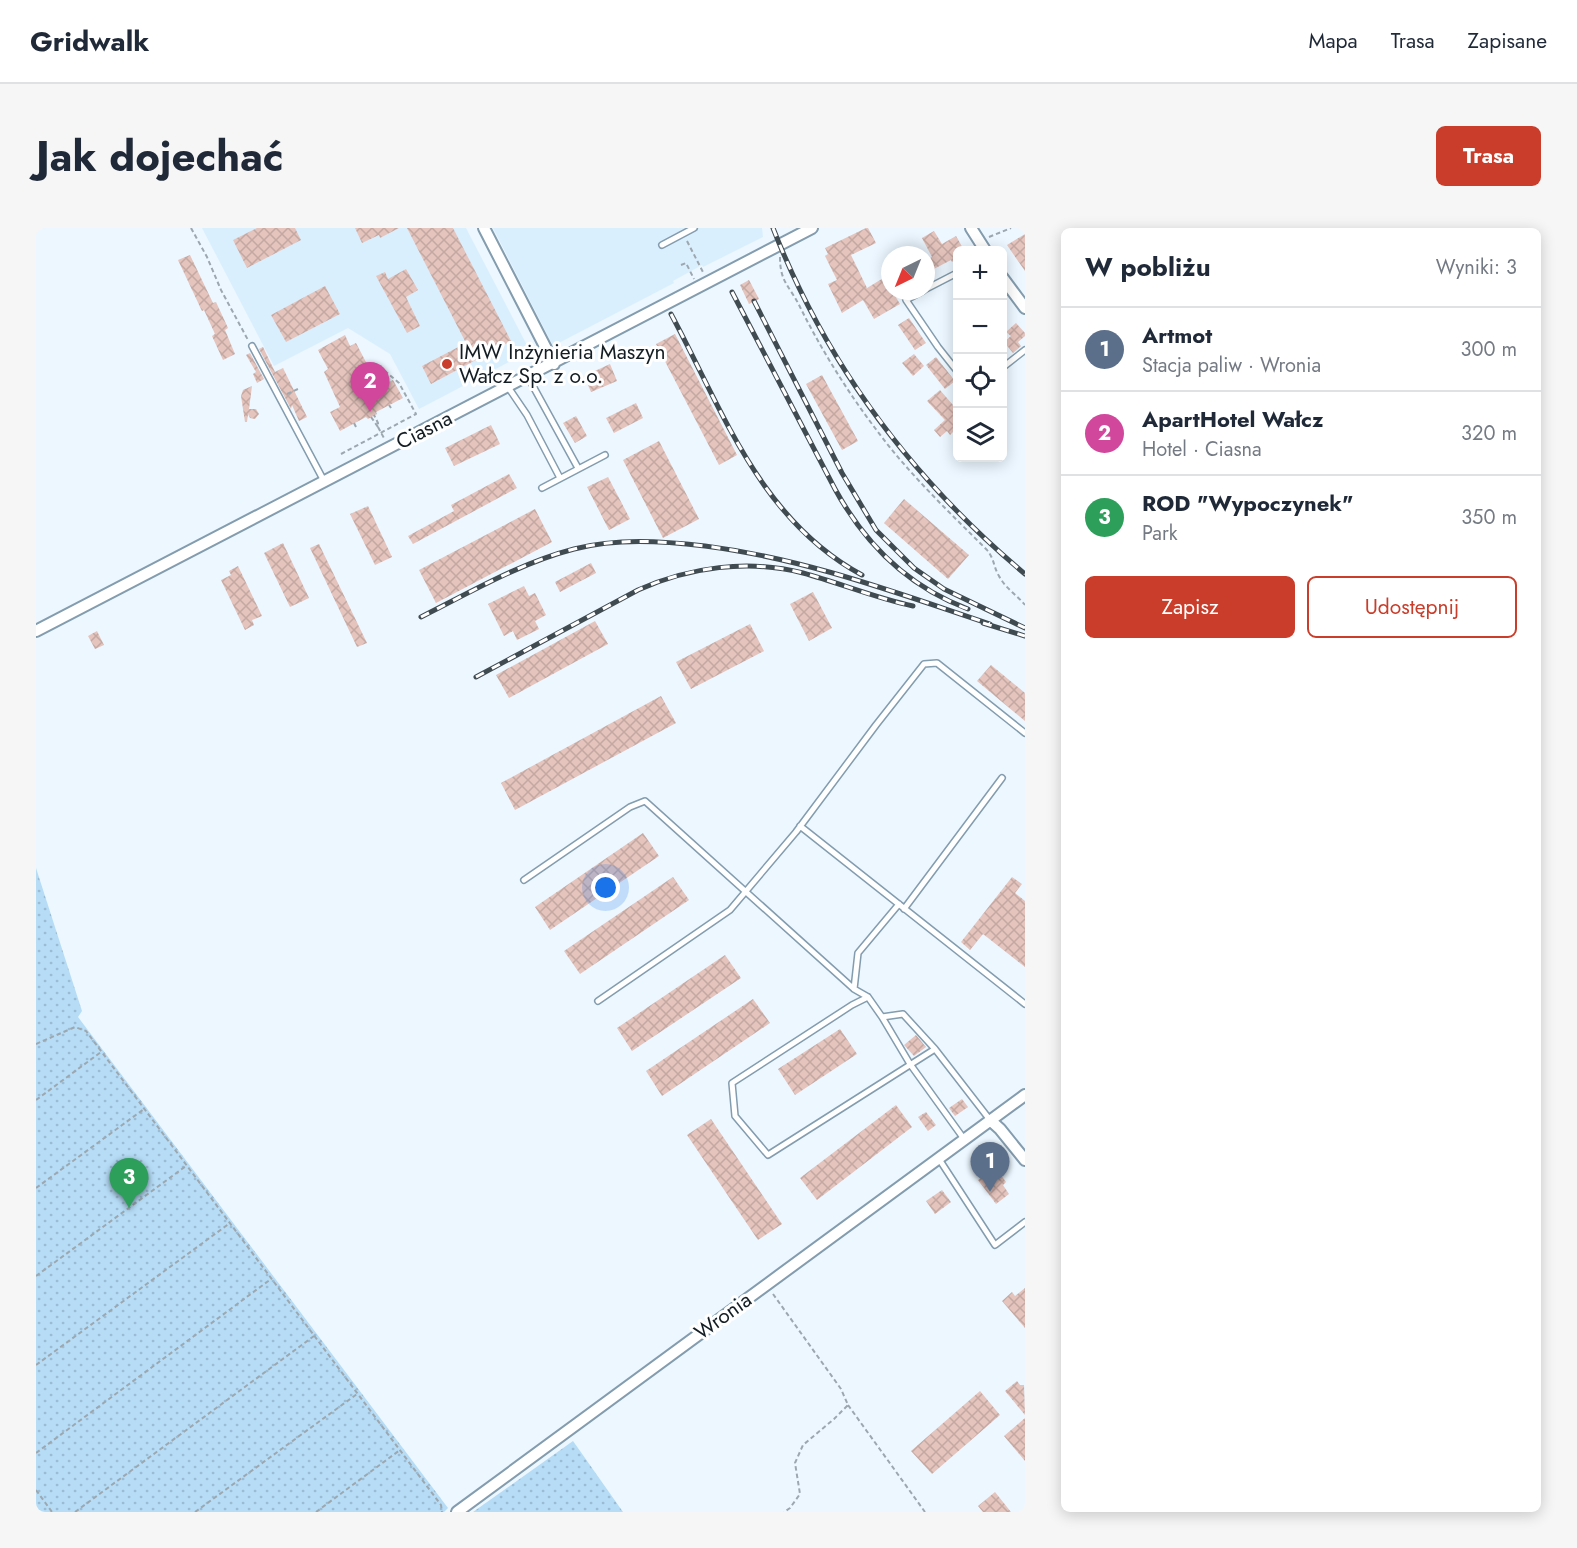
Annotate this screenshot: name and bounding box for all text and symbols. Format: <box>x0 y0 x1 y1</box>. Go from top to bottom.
text: Gridwalk <box>30 21 149 62</box>
text: Mapa <box>1308 26 1358 56</box>
text: Trasa <box>1391 26 1435 56</box>
text: Zapisane <box>1468 26 1547 56</box>
text: Jak dojechać <box>36 126 284 187</box>
button: Trasa <box>1436 126 1541 186</box>
north arrow <box>881 246 935 300</box>
map controls <box>953 246 1007 462</box>
button: + <box>953 246 1007 300</box>
text: W pobliżu <box>1085 248 1211 286</box>
text: Wyniki: 3 <box>1436 253 1517 282</box>
button: − <box>953 300 1007 354</box>
text: Artmot <box>1142 319 1212 351</box>
text: 1 <box>1099 335 1110 364</box>
text: 300 m <box>1460 335 1517 364</box>
place label: IMW Inżynieria Maszyn Wałcz Sp. z o.o. <box>459 337 666 391</box>
text: Stacja paliw · Wronia <box>1142 351 1321 380</box>
button: locate <box>953 354 1007 408</box>
marker: IMW Inżynieria Maszyn Wałcz Sp. z o.o. <box>440 357 454 371</box>
pin: 2 <box>350 362 390 412</box>
street label: Ciasna <box>391 403 457 457</box>
text: ApartHotel Wałcz <box>1142 403 1323 435</box>
button: layers <box>953 408 1007 462</box>
text: 2 <box>1098 419 1111 448</box>
text: 320 m <box>1461 419 1517 448</box>
text: Hotel · Ciasna <box>1142 435 1262 464</box>
text: ROD "Wypoczynek" <box>1142 487 1353 519</box>
text: 3 <box>1098 503 1111 532</box>
text: 350 m <box>1461 503 1517 532</box>
text: Park <box>1142 519 1178 548</box>
button: Zapisz <box>1085 576 1295 638</box>
button: Udostępnij <box>1307 576 1517 638</box>
your location <box>591 873 620 902</box>
pin: 1 <box>970 1142 1010 1192</box>
pin: 3 <box>110 1158 148 1208</box>
street label: Wronia <box>688 1285 758 1347</box>

